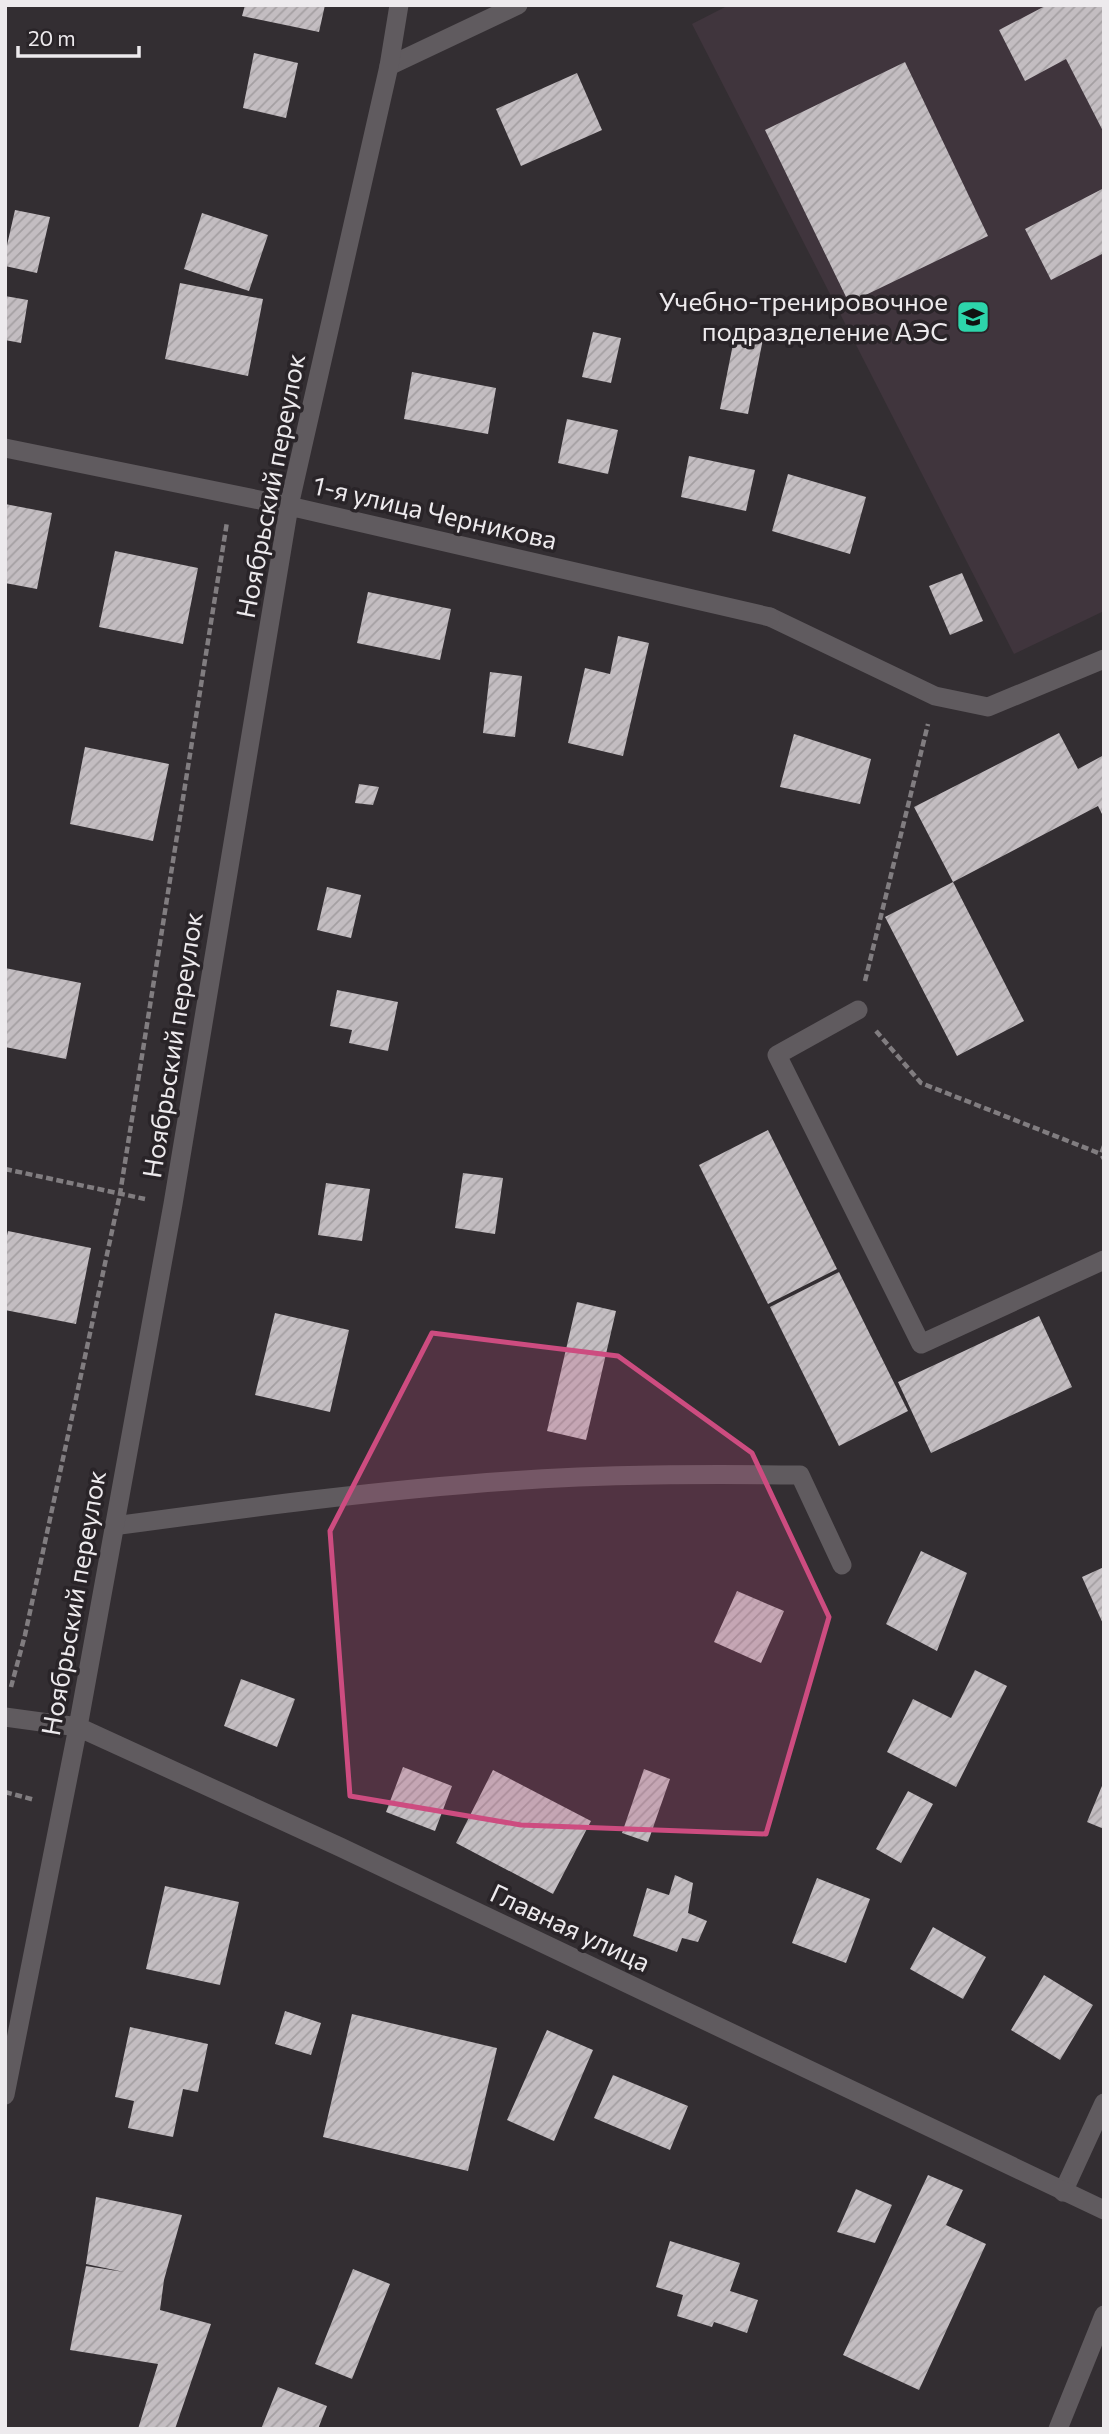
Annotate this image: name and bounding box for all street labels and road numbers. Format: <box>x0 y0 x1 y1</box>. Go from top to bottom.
street label: Ноябрьский переулок <box>229 351 310 621</box>
street label: 1-я улица Черникова <box>310 468 560 555</box>
street label: Ноябрьский переулок <box>135 910 208 1180</box>
street label: Ноябрьский переулок <box>34 1468 111 1738</box>
street label: Главная улица <box>486 1876 655 1977</box>

